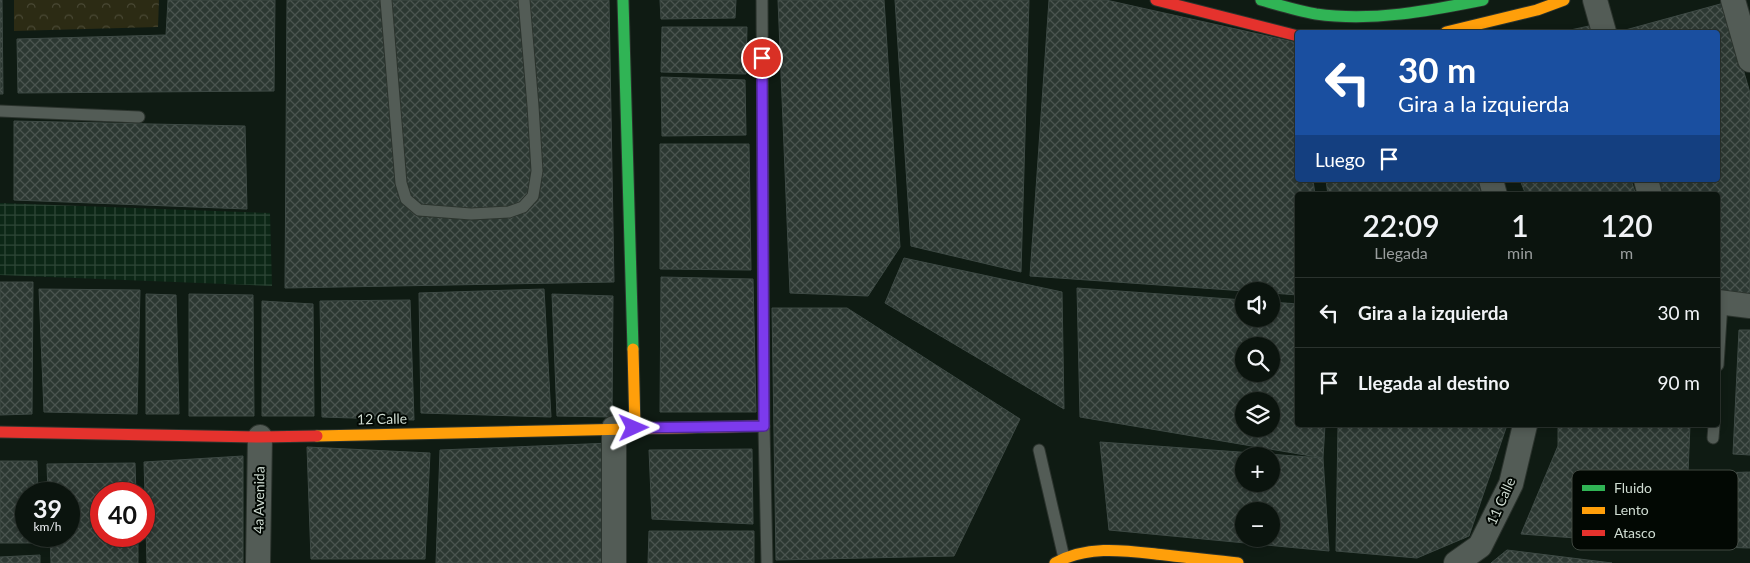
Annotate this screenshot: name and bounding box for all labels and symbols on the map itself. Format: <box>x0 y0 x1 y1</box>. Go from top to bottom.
pin <box>741 37 783 79</box>
position arrow <box>607 401 659 453</box>
street label: 12 Calle <box>357 410 407 427</box>
street label: 4a Avenida <box>249 466 268 534</box>
legend <box>1572 470 1738 550</box>
street label: 11 Calle <box>1483 474 1519 527</box>
text: Fluido <box>1614 479 1652 496</box>
speed limit sign: 40 <box>90 482 155 547</box>
text: Lento <box>1614 501 1649 518</box>
text: Atasco <box>1614 524 1656 541</box>

